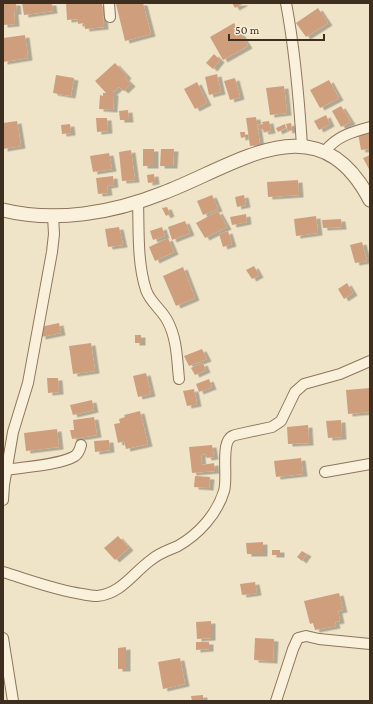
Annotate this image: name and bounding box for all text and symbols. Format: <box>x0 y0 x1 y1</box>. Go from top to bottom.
scale bar <box>229 16 324 42</box>
text: 50 m <box>235 23 260 37</box>

